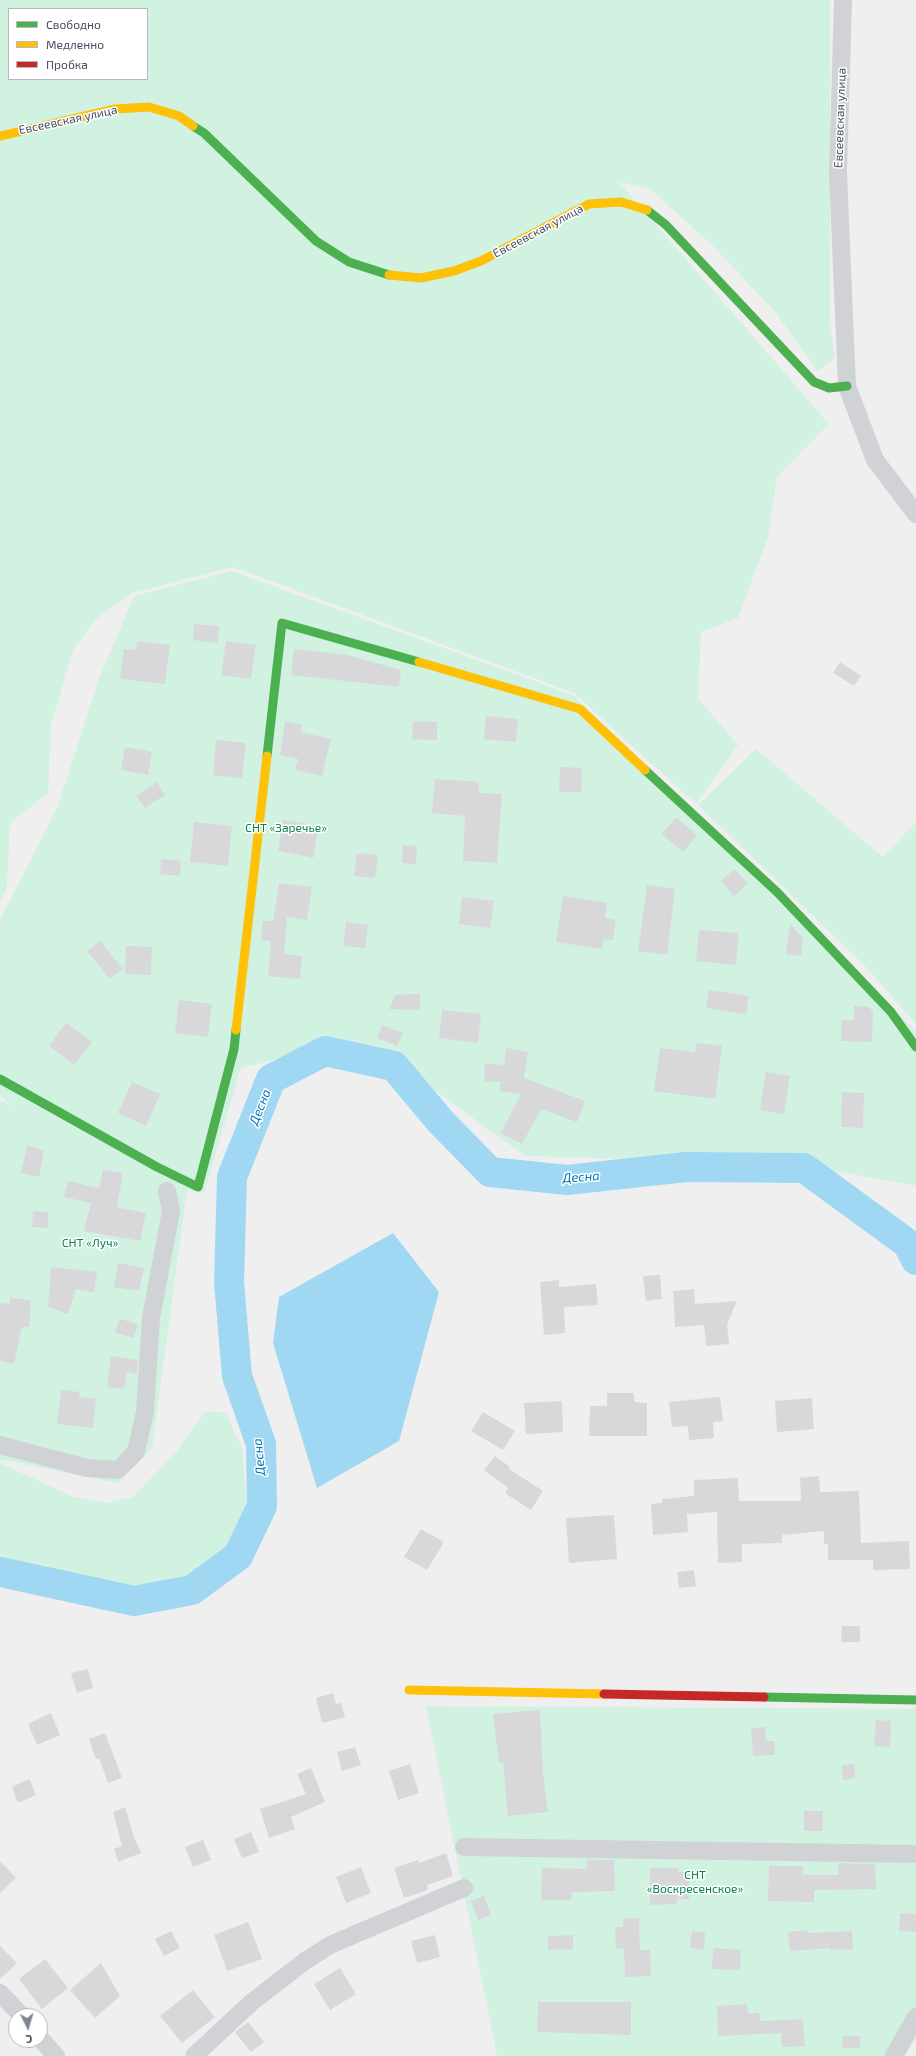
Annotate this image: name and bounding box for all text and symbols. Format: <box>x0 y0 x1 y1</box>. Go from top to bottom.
legend <box>8 8 148 80</box>
text: Свободно <box>46 17 101 31</box>
text: Медленно <box>46 37 104 51</box>
text: Пробка <box>46 57 88 71</box>
street label: Евсеевская улица <box>831 68 849 168</box>
street label: Евсеевская улица <box>17 103 119 137</box>
street label: Евсеевская улица <box>490 201 586 261</box>
park label: СНТ «Заречье» <box>245 821 327 835</box>
water label: Десна <box>246 1087 274 1127</box>
water label: Десна <box>562 1168 600 1186</box>
park label: СНТ «Луч» <box>62 1236 118 1250</box>
water label: Десна <box>250 1438 268 1476</box>
park label: СНТ «Воскресенское» <box>647 1868 743 1896</box>
north arrow <box>8 2008 48 2048</box>
text: С <box>25 2033 33 2046</box>

